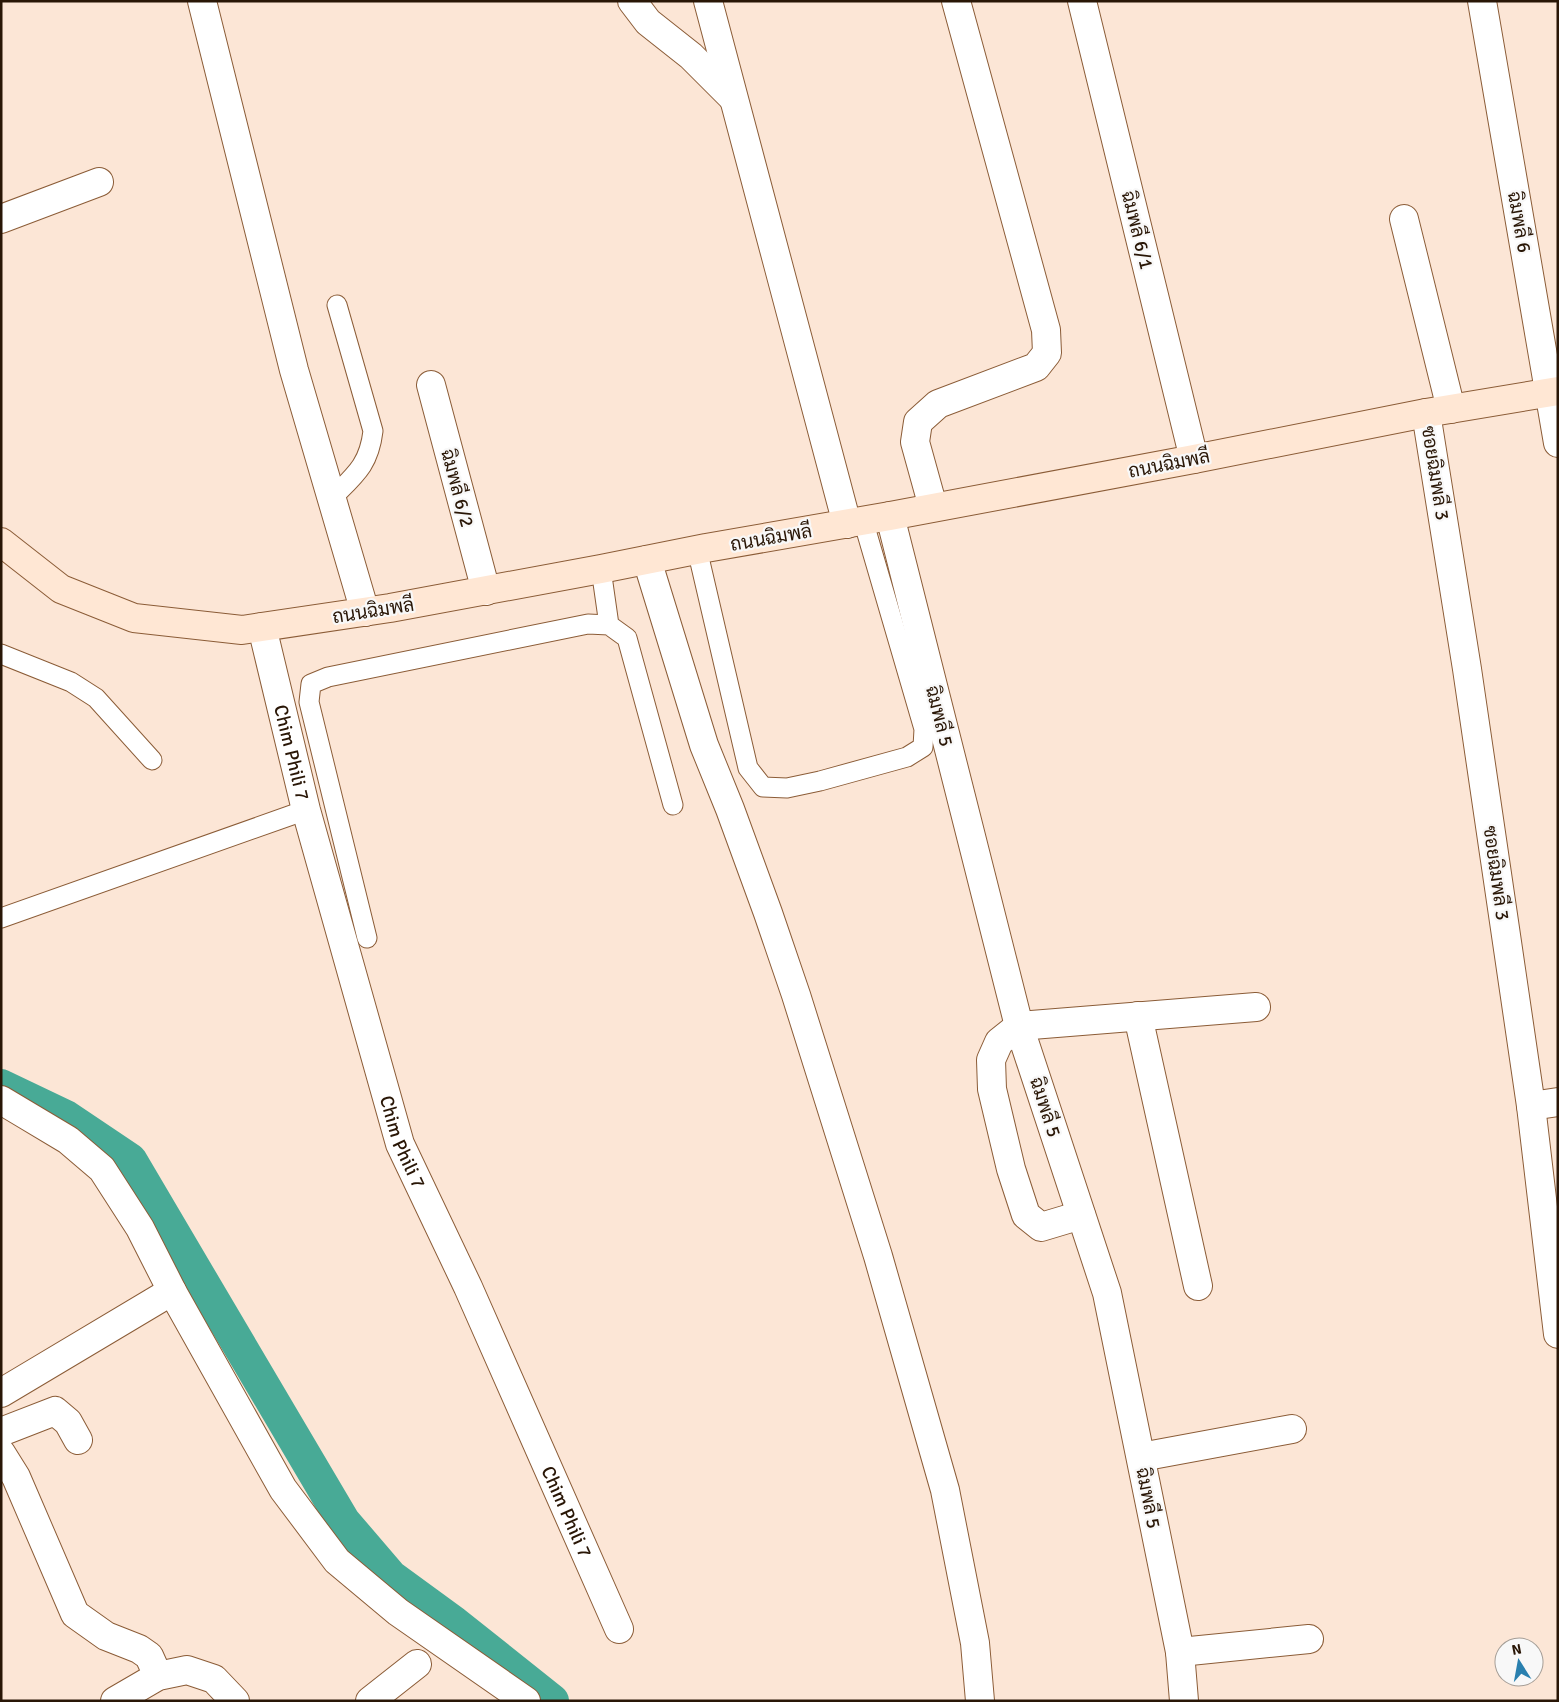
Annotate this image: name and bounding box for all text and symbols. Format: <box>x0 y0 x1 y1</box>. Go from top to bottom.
street label: ฉิมพลี 6/1 <box>1116 188 1159 272</box>
street label: ฉิมพลี 6 <box>1502 190 1537 255</box>
street label: ซอยฉิมพลี 3 <box>1416 424 1455 522</box>
street label: ถนนฉิมพลี <box>1126 443 1212 484</box>
street label: ฉิมพลี 6/2 <box>435 446 480 530</box>
street label: ถนนฉิมพลี <box>728 518 814 557</box>
street label: ถนนฉิมพลี <box>330 592 416 629</box>
street label: ฉิมพลี 5 <box>920 683 959 749</box>
street label: Chim Phili 7 <box>268 702 314 803</box>
street label: ซอยฉิมพลี 3 <box>1477 824 1516 922</box>
street label: ฉิมพลี 5 <box>1024 1074 1067 1140</box>
street label: Chim Phili 7 <box>374 1093 430 1193</box>
street label: Chim Phili 7 <box>536 1462 597 1562</box>
street label: ฉิมพลี 5 <box>1130 1465 1167 1531</box>
north arrow <box>1494 1637 1544 1687</box>
text: N <box>1510 1640 1523 1659</box>

